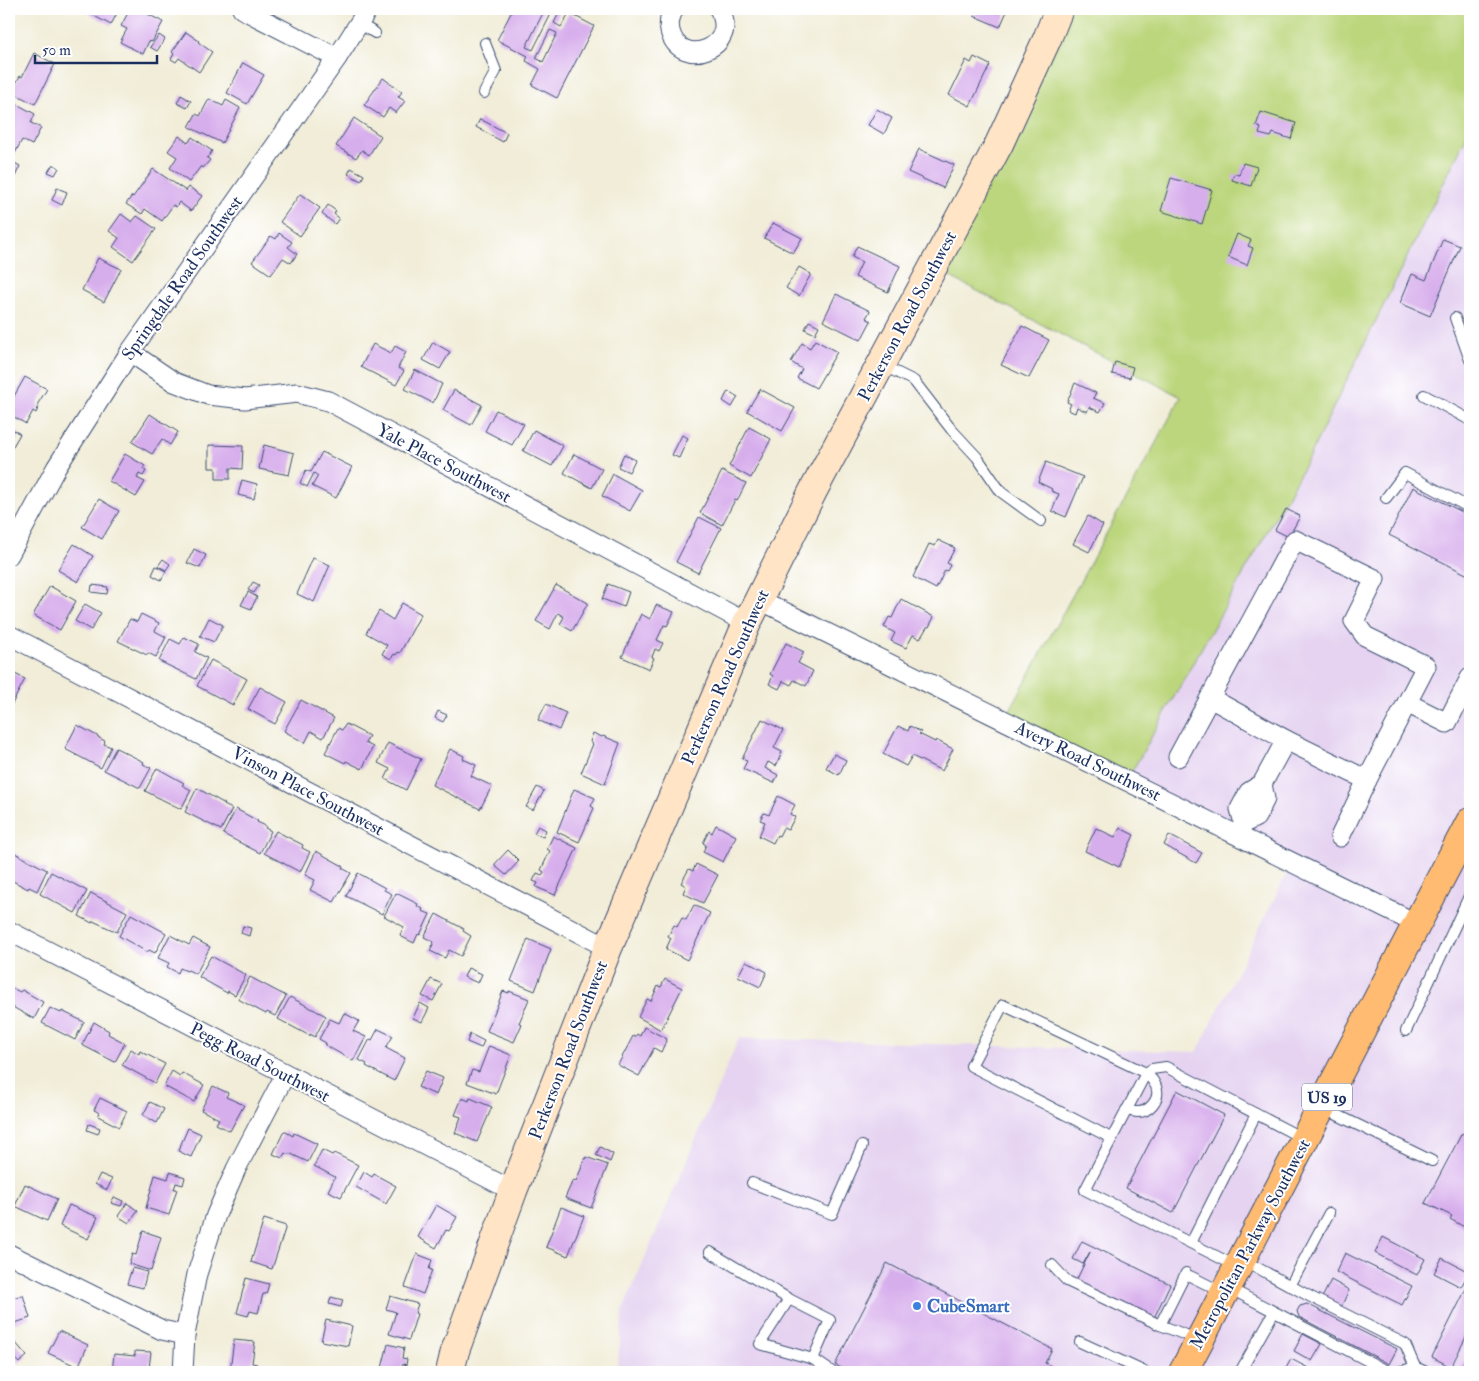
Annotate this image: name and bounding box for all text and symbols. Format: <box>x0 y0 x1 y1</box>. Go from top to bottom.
scale bar <box>35 32 158 64</box>
text: 50 m <box>42 41 71 60</box>
street label: Springdale Road Southwest <box>117 191 248 365</box>
street label: Perkerson Road Southwest <box>853 227 962 405</box>
street label: Yale Place Southwest <box>373 418 515 509</box>
street label: Perkerson Road Southwest <box>676 586 775 768</box>
street label: Avery Road Southwest <box>1010 716 1165 807</box>
street label: Vinson Place Southwest <box>228 742 388 841</box>
street label: Perkerson Road Southwest <box>524 957 613 1143</box>
street label: Pegg Road Southwest <box>186 1017 334 1108</box>
road number: US 19 <box>1302 1084 1352 1110</box>
street label: Metropolitan Parkway Southwest <box>1185 1135 1316 1353</box>
place label: CubeSmart <box>927 1295 1010 1318</box>
marker: CubeSmart <box>911 1300 923 1312</box>

